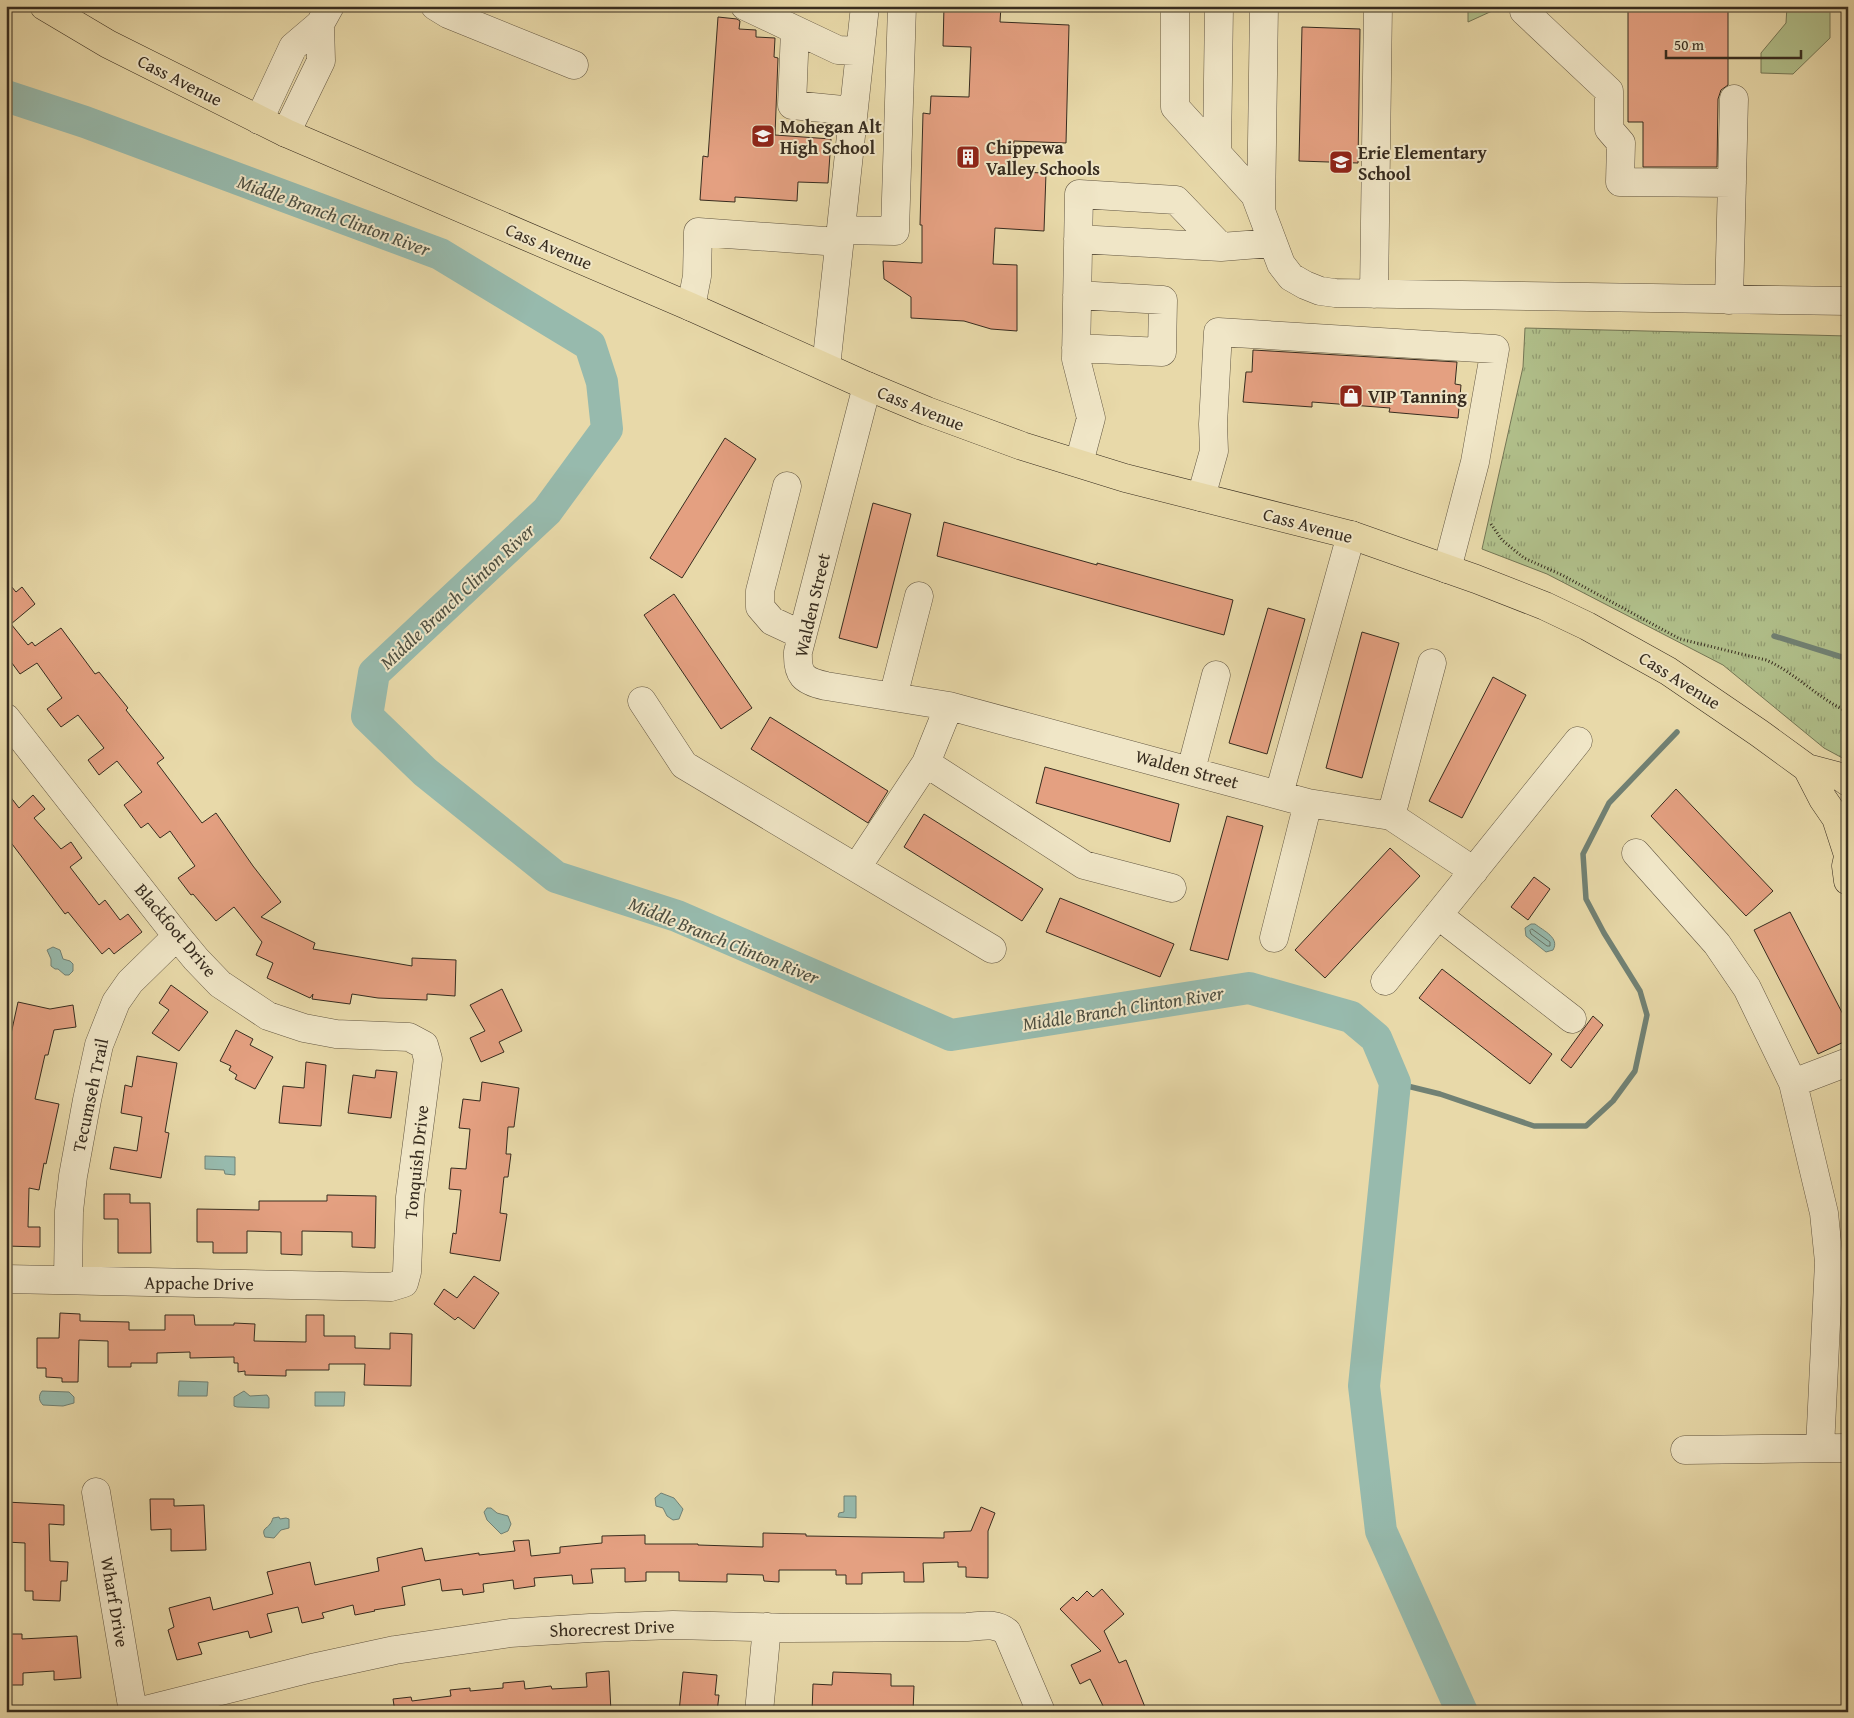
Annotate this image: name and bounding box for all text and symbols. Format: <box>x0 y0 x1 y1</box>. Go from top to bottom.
scale bar <box>1666 28 1802 60</box>
text: 50 m <box>1674 34 1705 55</box>
street label: Cass Avenue <box>133 47 227 113</box>
place label: Mohegan Alt High School <box>780 113 882 161</box>
school or university icon: Mohegan Alt High School <box>750 123 776 149</box>
place label: Chippewa Valley Schools <box>986 134 1100 182</box>
place label: Erie Elementary School <box>1358 139 1488 187</box>
building icon: Chippewa Valley Schools <box>955 144 981 170</box>
school or university icon: Erie Elementary School <box>1328 149 1354 175</box>
water label: Middle Branch Clinton River <box>234 167 435 263</box>
street label: Cass Avenue <box>501 216 597 276</box>
street label: Cass Avenue <box>873 378 969 438</box>
shop icon: VIP Tanning <box>1338 383 1364 409</box>
place label: VIP Tanning <box>1368 383 1467 410</box>
street label: Cass Avenue <box>1260 500 1356 550</box>
water label: Middle Branch Clinton River <box>373 516 542 676</box>
street label: Walden Street <box>787 550 837 660</box>
street label: Cass Avenue <box>1634 644 1726 716</box>
street label: Walden Street <box>1132 742 1242 796</box>
street label: Blackfoot Drive <box>129 877 223 983</box>
water label: Middle Branch Clinton River <box>625 889 824 991</box>
water label: Middle Branch Clinton River <box>1020 978 1226 1038</box>
street label: Tecumseh Trail <box>65 1036 115 1154</box>
street label: Tonquish Drive <box>397 1104 435 1220</box>
street label: Appache Drive <box>144 1269 254 1297</box>
street label: Wharf Drive <box>94 1555 136 1649</box>
street label: Shorecrest Drive <box>549 1612 675 1644</box>

